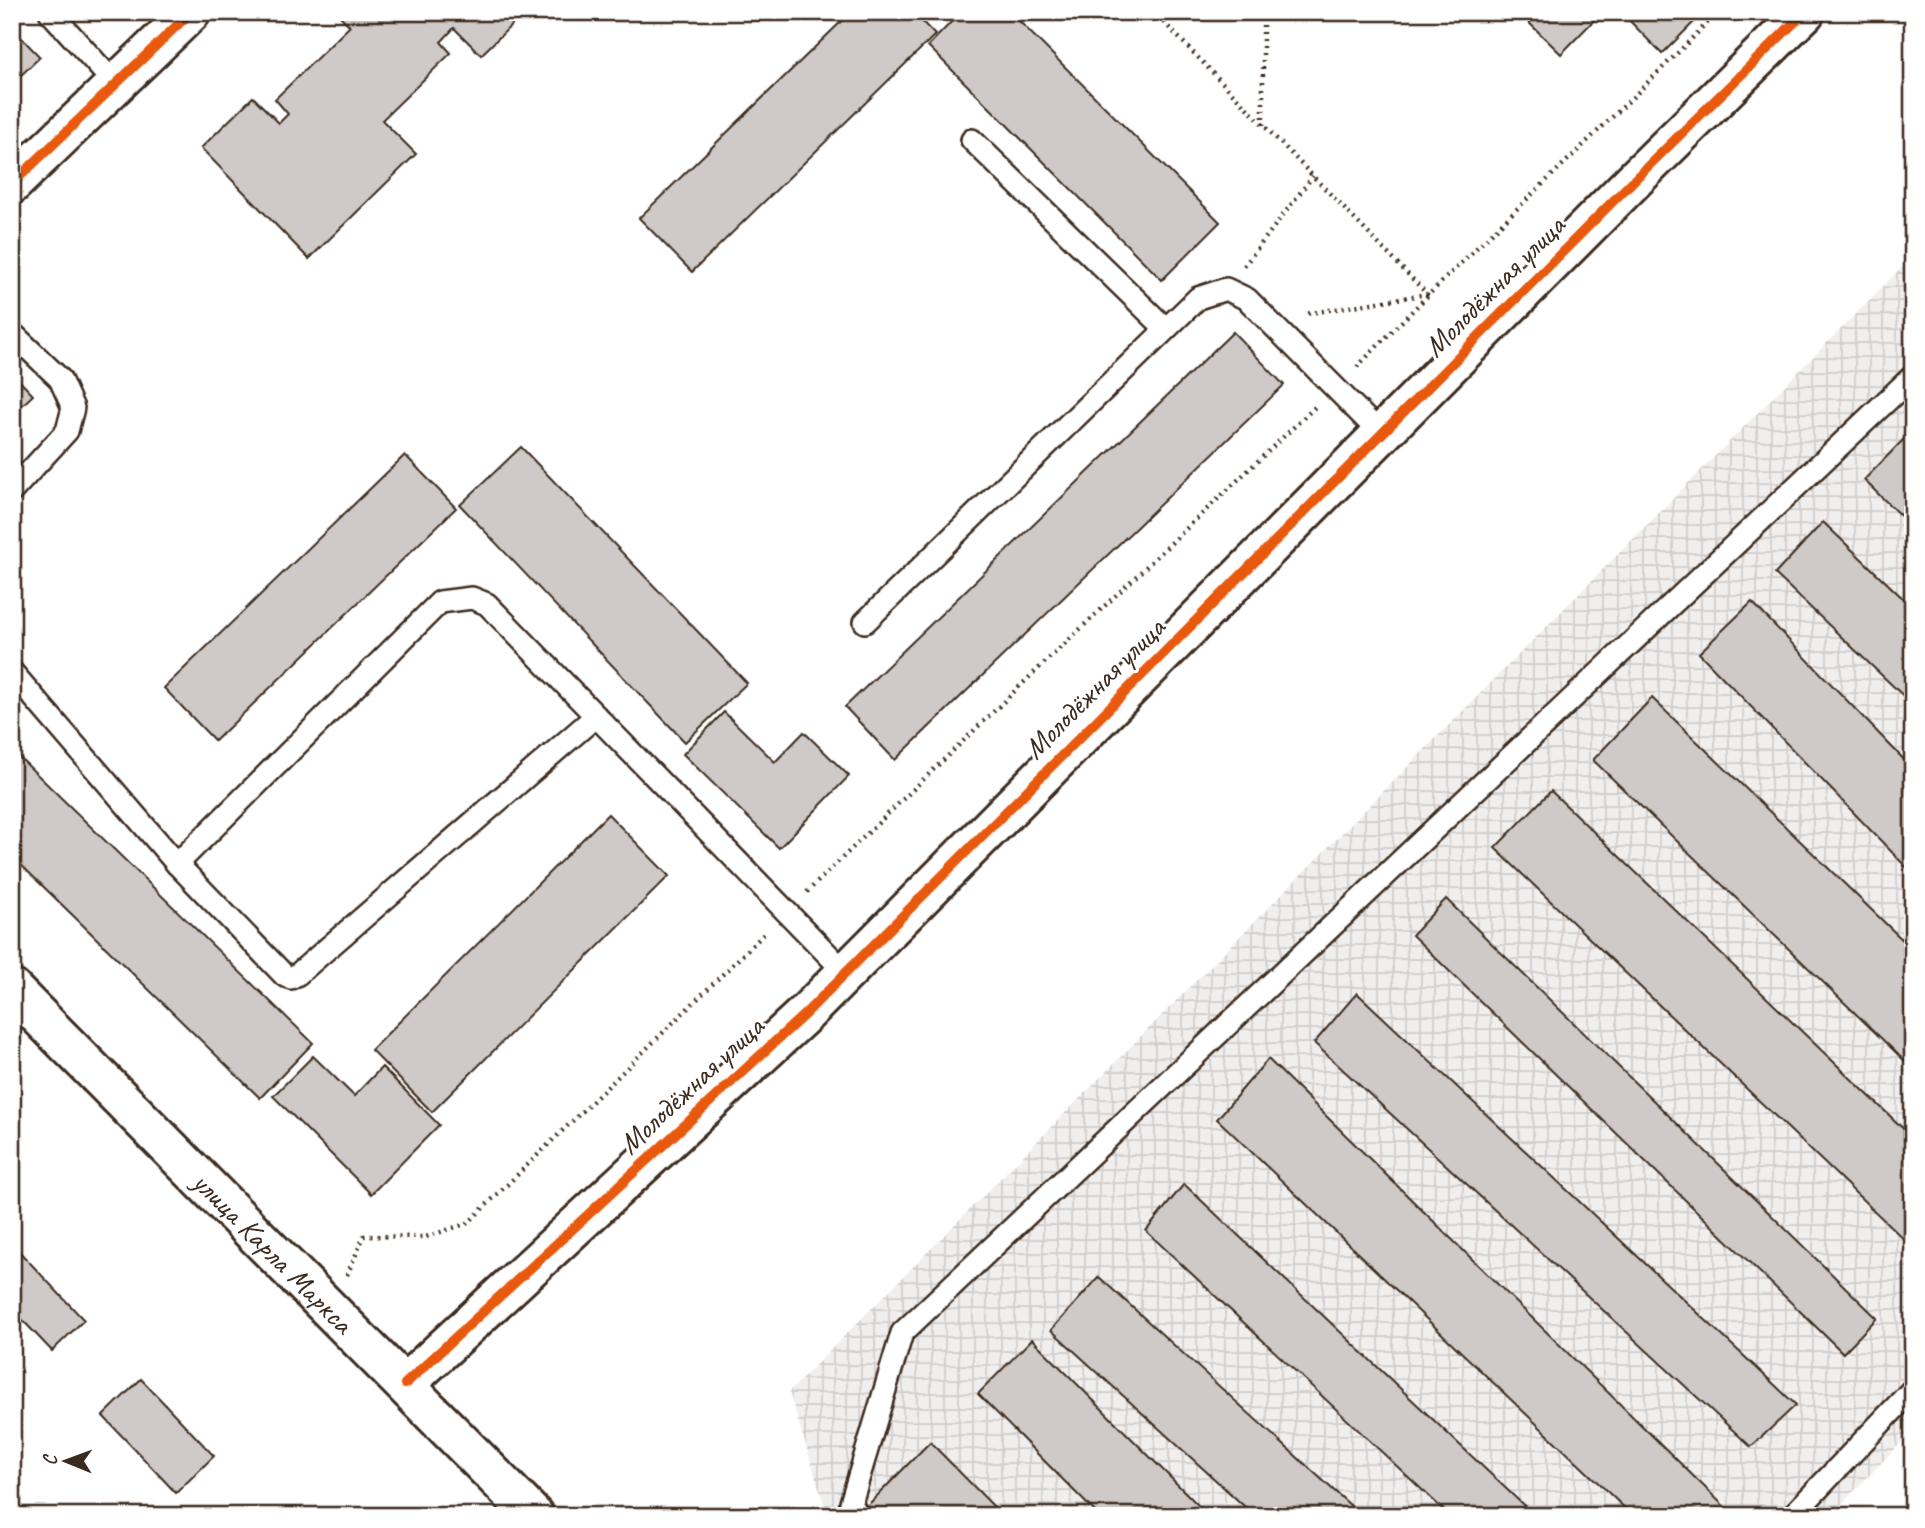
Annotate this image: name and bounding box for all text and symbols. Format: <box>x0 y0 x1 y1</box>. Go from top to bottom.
street label: Молодёжная улица <box>1415 206 1574 365</box>
street label: Молодёжная улица <box>1015 608 1174 767</box>
street label: Молодёжная улица <box>610 1007 773 1162</box>
street label: улица Карла Маркса <box>183 1162 363 1343</box>
north arrow <box>32 1426 102 1496</box>
text: С <box>38 1453 62 1466</box>

